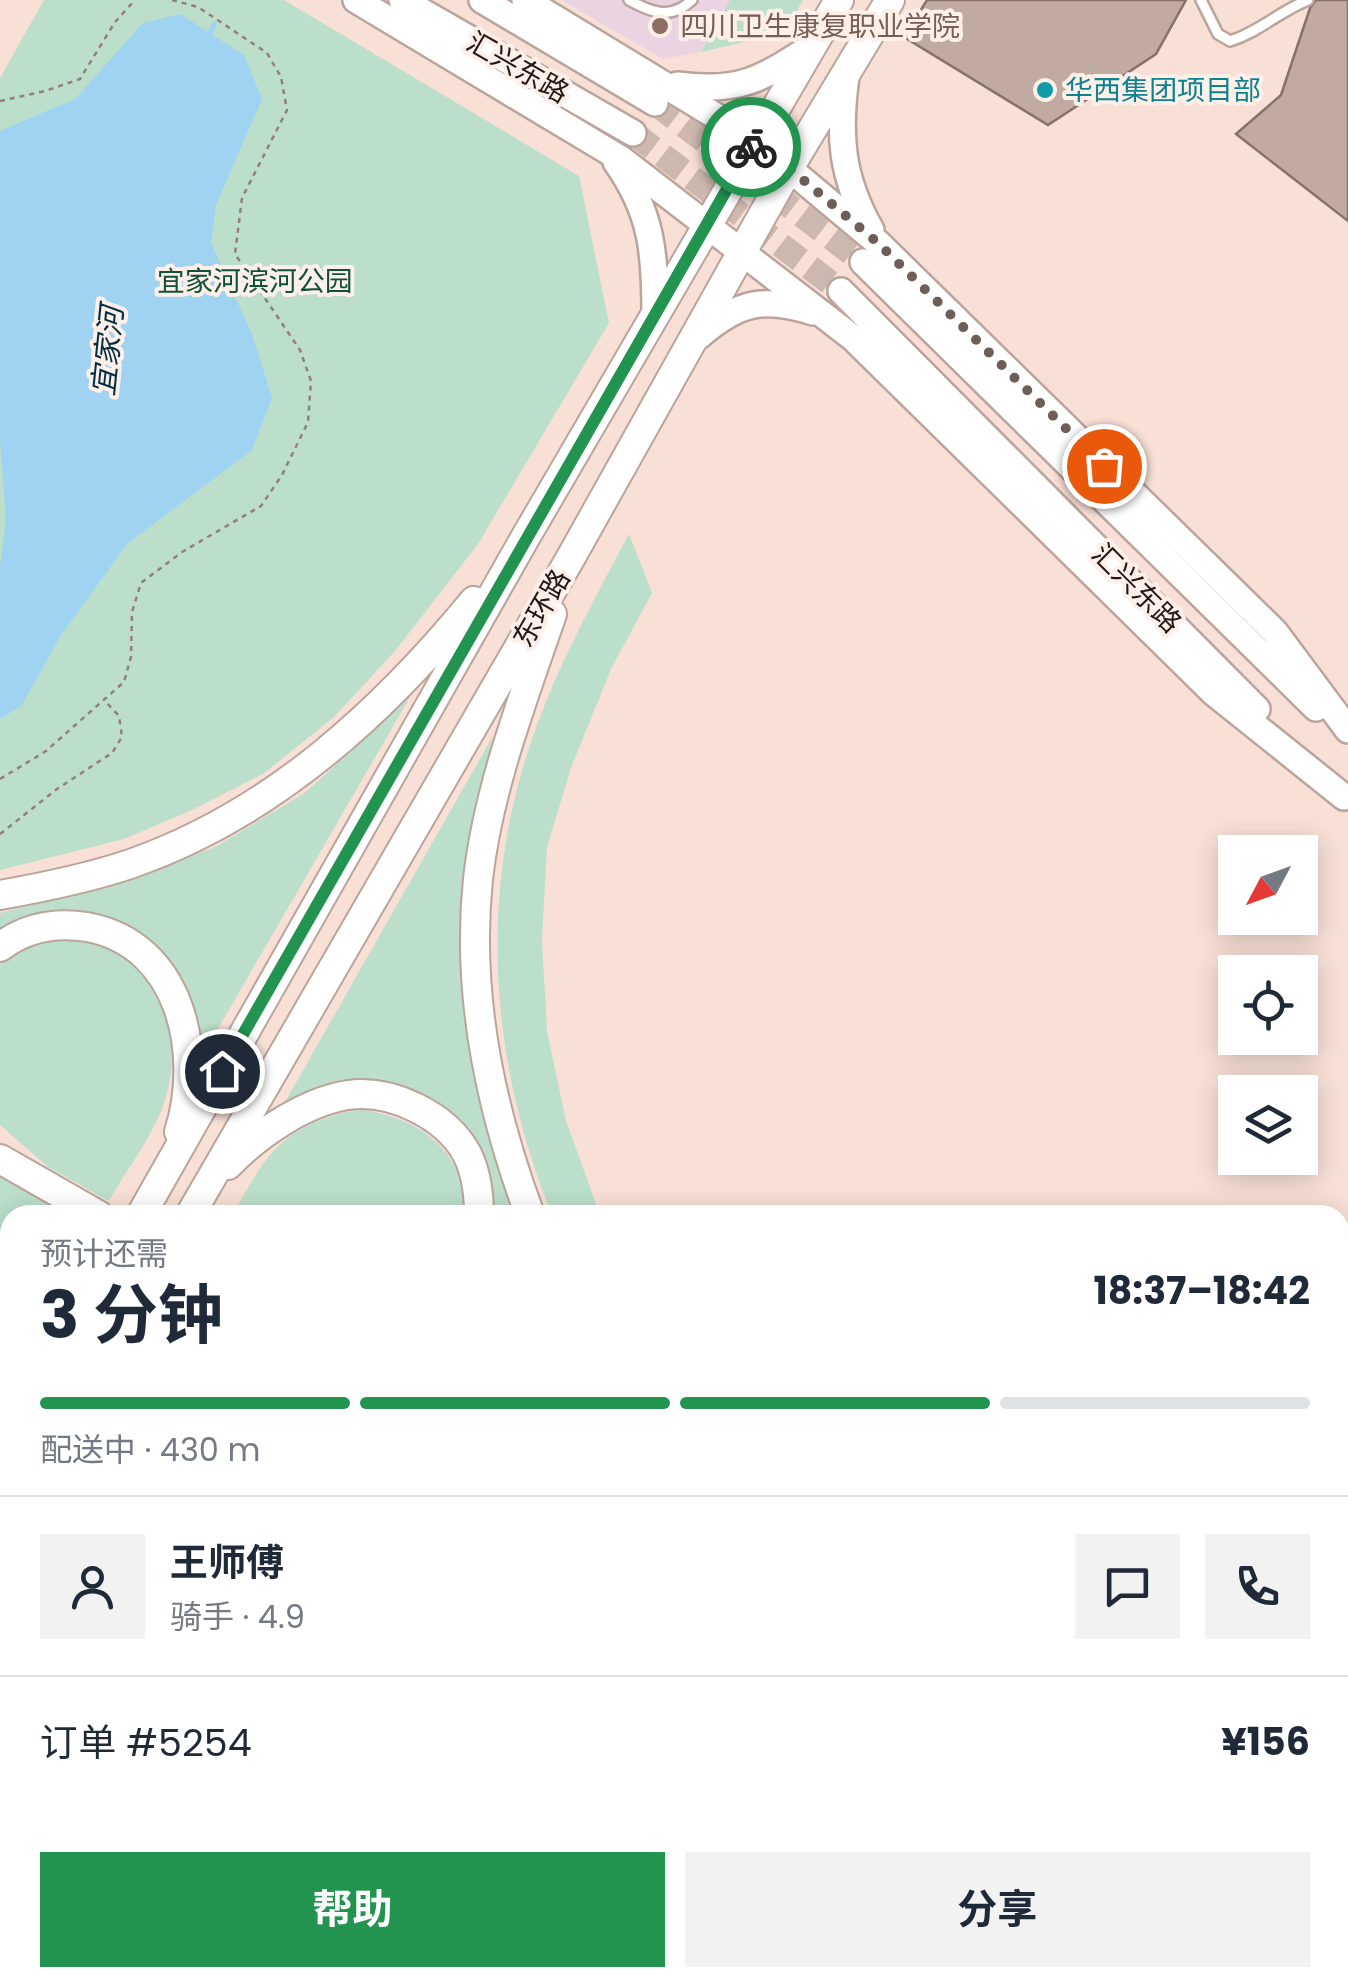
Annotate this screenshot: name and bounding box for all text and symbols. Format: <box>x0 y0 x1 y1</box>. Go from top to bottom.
place label: 四川卫生康复职业学院 <box>680 7 960 46</box>
marker: 四川卫生康复职业学院 <box>649 15 671 37</box>
street label: 汇兴东路 <box>459 23 576 112</box>
place label: 华西集团项目部 <box>1065 71 1261 110</box>
marker: 华西集团项目部 <box>1034 79 1056 101</box>
courier <box>701 97 801 197</box>
icon: bike <box>724 120 779 175</box>
park label: 宜家河滨河公园 <box>157 262 353 301</box>
water label: 宜家河 <box>81 299 134 398</box>
pin <box>1062 424 1147 509</box>
icon: bag <box>1077 439 1132 494</box>
street label: 汇兴东路 <box>1083 535 1190 642</box>
street label: 东环路 <box>504 562 579 654</box>
north arrow <box>1218 835 1318 935</box>
map controls <box>1218 835 1318 1175</box>
button: locate <box>1218 955 1318 1055</box>
pin <box>180 1029 265 1114</box>
icon: home <box>195 1044 250 1099</box>
button: layers <box>1218 1075 1318 1175</box>
text: 预计还需 <box>40 1231 168 1276</box>
text: 18:37–18:42 <box>1093 1264 1310 1317</box>
text: 3 分钟 <box>40 1270 223 1361</box>
text: 配送中 · 430 m <box>40 1427 260 1472</box>
button: person <box>40 1534 145 1639</box>
button: chat <box>1075 1534 1180 1639</box>
button: phone <box>1205 1534 1310 1639</box>
text: 王师傅 <box>170 1536 284 1589</box>
text: 骑手 · 4.9 <box>170 1594 305 1639</box>
text: ¥156 <box>1221 1715 1310 1768</box>
text: 订单 #5254 <box>40 1716 252 1769</box>
button: 帮助 <box>40 1852 665 1967</box>
button: 分享 <box>685 1852 1310 1967</box>

